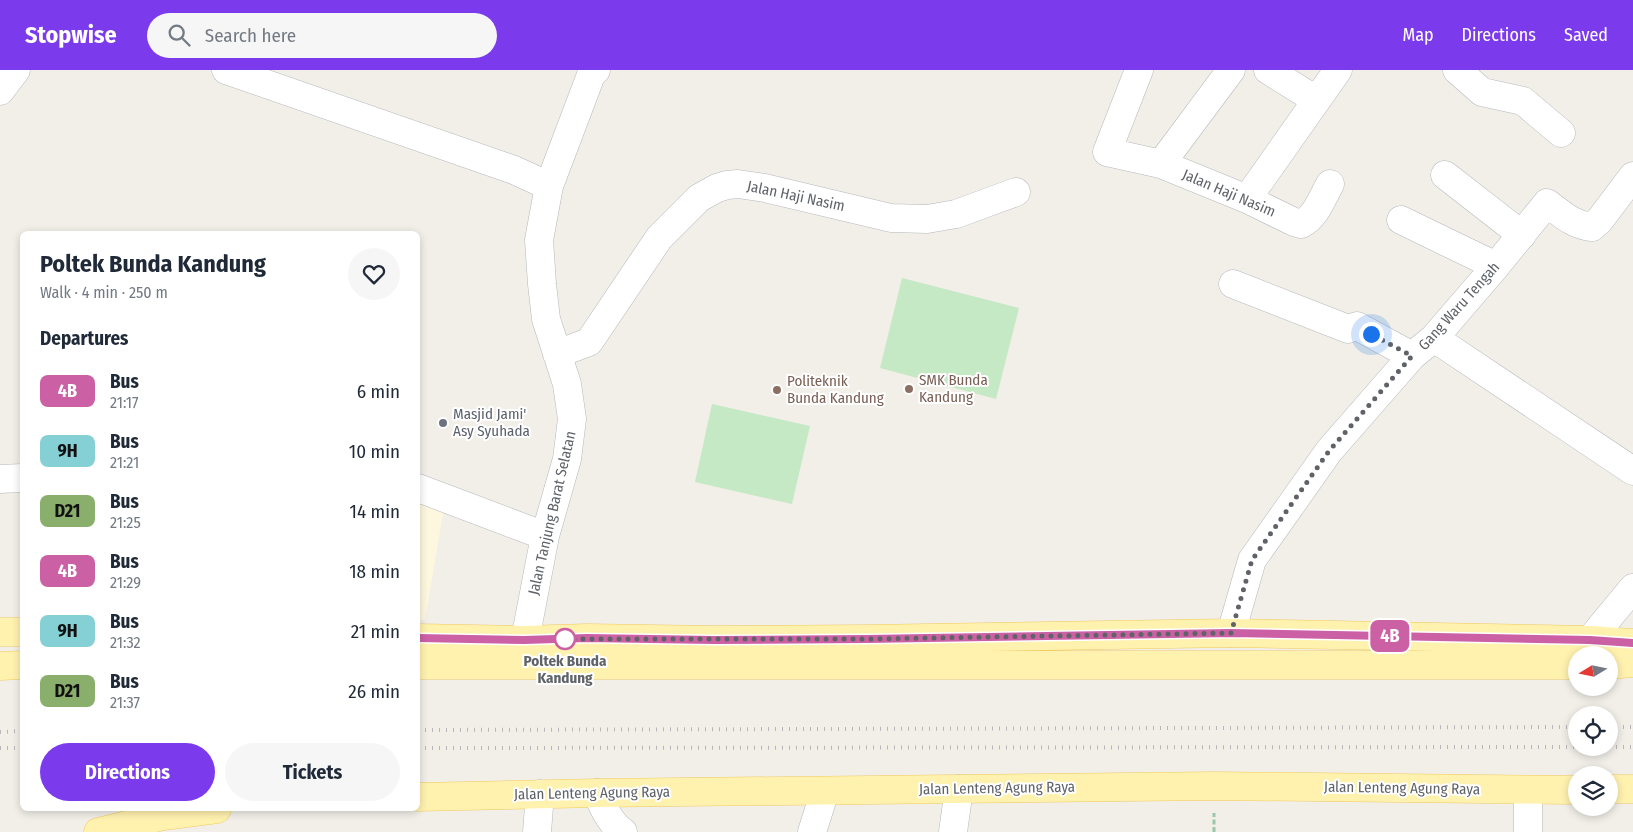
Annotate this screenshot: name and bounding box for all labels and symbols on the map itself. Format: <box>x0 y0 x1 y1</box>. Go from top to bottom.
street label: Jalan Haji Nasim <box>1180 165 1278 221</box>
street label: Jalan Haji Nasim <box>746 177 846 215</box>
street label: Gang Waru Tengah <box>1415 258 1503 354</box>
your location <box>1359 322 1384 347</box>
place label: SMK Bunda Kandung <box>919 371 988 406</box>
place label: Politeknik Bunda Kandung <box>787 372 884 407</box>
marker: SMK Bunda Kandung <box>903 383 915 395</box>
marker: Politeknik Bunda Kandung <box>771 384 783 396</box>
place label: Masjid Jami' Asy Syuhada <box>453 405 530 440</box>
marker: Masjid Jami' Asy Syuhada <box>437 417 449 429</box>
street label: Jalan Tanjung Barat Selatan <box>524 429 580 597</box>
line badge: 4B <box>1368 620 1412 652</box>
marker: Poltek Bunda Kandung <box>554 628 576 650</box>
north arrow <box>1568 646 1618 696</box>
place label: Poltek Bunda Kandung <box>524 652 607 687</box>
street label: Jalan Lenteng Agung Raya <box>919 778 1075 798</box>
street label: Jalan Lenteng Agung Raya <box>1324 778 1480 798</box>
street label: Jalan Lenteng Agung Raya <box>514 783 670 803</box>

